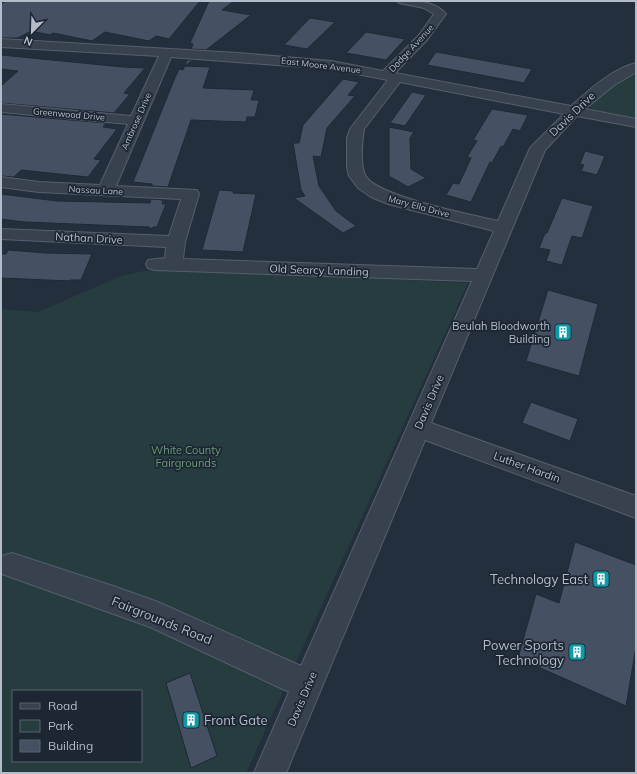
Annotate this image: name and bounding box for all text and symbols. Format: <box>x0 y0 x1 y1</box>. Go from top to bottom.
north arrow <box>12 12 52 52</box>
street label: Dodge Avenue <box>386 22 436 74</box>
text: N <box>22 33 35 49</box>
street label: East Moore Avenue <box>280 55 362 75</box>
street label: Davis Drive <box>546 89 598 139</box>
street label: Ambrose Drive <box>118 90 154 151</box>
street label: Greenwood Drive <box>32 105 106 123</box>
street label: Nassau Lane <box>69 183 124 197</box>
street label: Mary Ella Drive <box>387 193 451 220</box>
street label: Nathan Drive <box>55 229 123 247</box>
street label: Old Searcy Landing <box>269 261 369 279</box>
place label: Beulah Bloodworth Building <box>452 319 550 346</box>
building icon: Beulah Bloodworth Building <box>553 322 573 342</box>
street label: Davis Drive <box>411 373 447 431</box>
park label: White County Fairgrounds <box>151 443 221 470</box>
street label: Luther Hardin <box>492 448 562 486</box>
building icon: Technology East <box>591 569 611 589</box>
place label: Technology East <box>490 571 588 587</box>
street label: Fairgrounds Road <box>109 593 215 647</box>
place label: Power Sports Technology <box>483 637 564 668</box>
building icon: Power Sports Technology <box>567 642 587 662</box>
street label: Davis Drive <box>284 670 320 728</box>
legend <box>12 690 142 762</box>
text: Road <box>48 698 77 713</box>
building icon: Front Gate <box>181 710 201 730</box>
place label: Front Gate <box>204 712 268 728</box>
text: Park <box>48 718 74 733</box>
text: Building <box>48 738 93 753</box>

